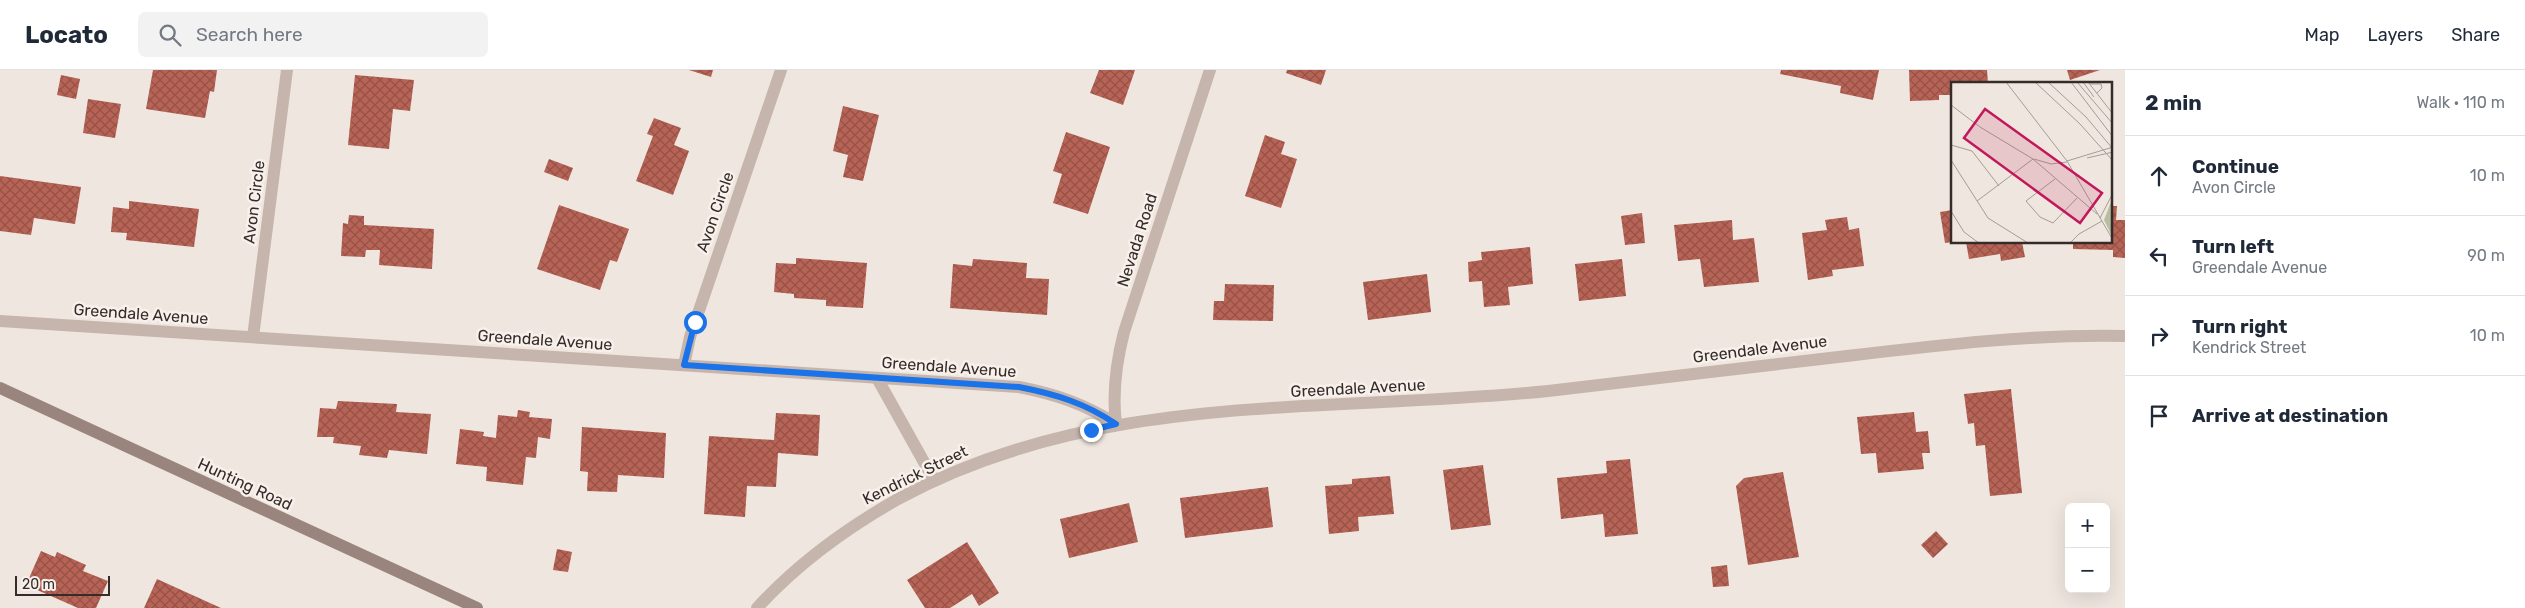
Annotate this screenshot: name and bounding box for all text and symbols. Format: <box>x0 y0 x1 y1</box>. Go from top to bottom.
search box <box>138 12 488 57</box>
text: Locato <box>25 21 108 49</box>
icon: search <box>156 21 184 49</box>
text: Search here <box>196 23 303 46</box>
text: Map <box>2305 24 2340 46</box>
text: Layers <box>2368 24 2423 46</box>
text: Share <box>2451 24 2500 46</box>
inset map <box>1951 82 2112 244</box>
text: 2 min <box>2145 90 2202 115</box>
text: Walk · 110 m <box>2417 93 2505 112</box>
text: Continue <box>2192 155 2279 178</box>
street label: Avon Circle <box>239 159 269 245</box>
icon: ahead <box>2145 162 2173 190</box>
text: 10 m <box>2470 166 2505 185</box>
street label: Avon Circle <box>692 169 738 255</box>
text: Avon Circle <box>2192 178 2276 197</box>
street label: Nevada Road <box>1113 191 1161 289</box>
text: Turn left <box>2192 235 2274 258</box>
icon: left <box>2145 242 2173 270</box>
text: 90 m <box>2467 246 2505 265</box>
text: Greendale Avenue <box>2192 258 2327 277</box>
street label: Greendale Avenue <box>73 300 209 328</box>
route start <box>684 311 707 334</box>
text: Turn right <box>2192 315 2287 338</box>
icon: right <box>2145 322 2173 350</box>
street label: Greendale Avenue <box>477 326 613 354</box>
text: 10 m <box>2470 326 2505 345</box>
street label: Greendale Avenue <box>1692 331 1828 367</box>
text: Kendrick Street <box>2192 338 2306 357</box>
street label: Greendale Avenue <box>881 353 1017 381</box>
street label: Greendale Avenue <box>1290 375 1426 401</box>
icon: arrive <box>2145 402 2173 430</box>
text: Arrive at destination <box>2192 404 2388 427</box>
route end <box>1080 419 1103 442</box>
street label: Kendrick Street <box>859 441 971 509</box>
street label: Hunting Road <box>195 454 295 514</box>
map controls <box>2065 503 2110 593</box>
button: + <box>2065 503 2110 548</box>
button: − <box>2065 548 2110 593</box>
scale bar <box>15 573 110 596</box>
text: 20 m <box>22 576 55 593</box>

